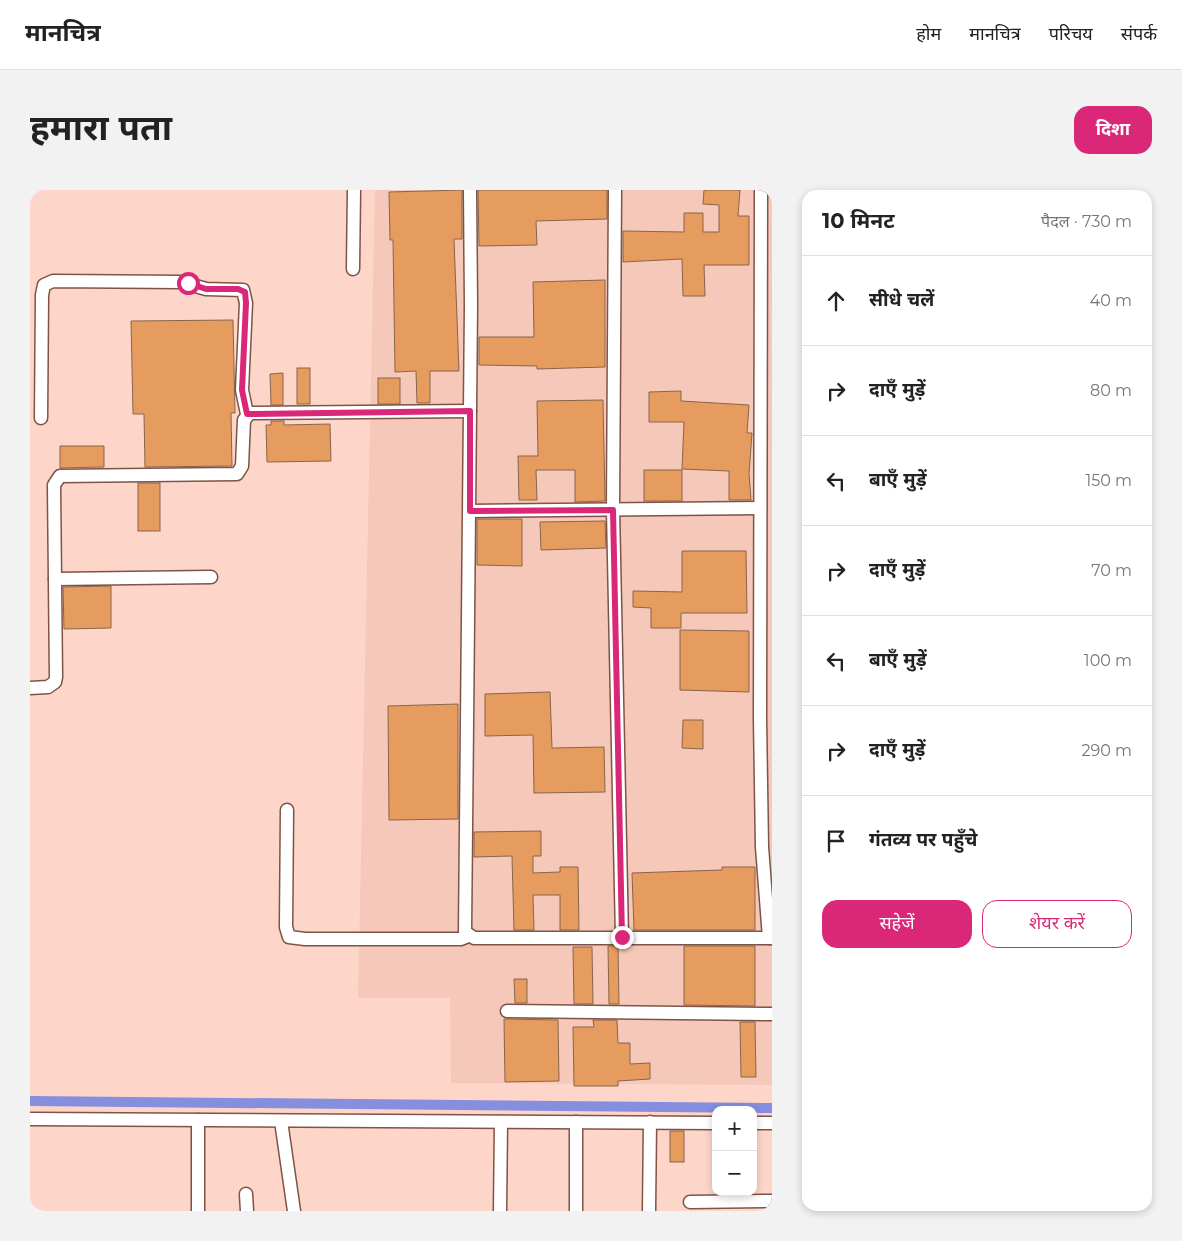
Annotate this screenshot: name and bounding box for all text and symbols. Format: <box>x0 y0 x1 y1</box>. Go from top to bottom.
text: मानचित्र <box>25 18 101 47</box>
text: होम <box>916 23 941 45</box>
text: मानचित्र <box>969 23 1021 45</box>
text: परिचय <box>1049 23 1093 45</box>
text: संपर्क <box>1121 23 1157 45</box>
text: हमारा पता <box>30 106 172 149</box>
button: दिशा <box>1074 106 1152 154</box>
text: 10 मिनट <box>822 208 895 233</box>
text: पैदल · 730 m <box>1041 212 1132 231</box>
route start <box>177 272 200 295</box>
icon: ahead <box>822 287 850 315</box>
text: सीधे चलें <box>869 288 934 311</box>
text: 40 m <box>1090 291 1132 310</box>
icon: right <box>822 377 850 405</box>
text: दाएँ मुड़ें <box>869 378 925 401</box>
text: 80 m <box>1090 381 1132 400</box>
icon: left <box>822 467 850 495</box>
text: बाएँ मुड़ें <box>869 468 926 491</box>
text: 150 m <box>1085 471 1132 490</box>
icon: right <box>822 557 850 585</box>
text: दाएँ मुड़ें <box>869 558 925 581</box>
text: 70 m <box>1091 561 1132 580</box>
icon: left <box>822 647 850 675</box>
text: बाएँ मुड़ें <box>869 648 926 671</box>
text: 100 m <box>1084 651 1132 670</box>
icon: right <box>822 737 850 765</box>
text: दाएँ मुड़ें <box>869 738 925 761</box>
text: 290 m <box>1081 741 1132 760</box>
icon: arrive <box>822 827 850 855</box>
text: गंतव्य पर पहुँचे <box>869 828 977 851</box>
button: सहेजें <box>822 900 972 948</box>
button: शेयर करें <box>982 900 1132 948</box>
route end <box>611 926 634 949</box>
map controls <box>712 1106 757 1196</box>
button: + <box>712 1106 757 1151</box>
button: − <box>712 1151 757 1196</box>

